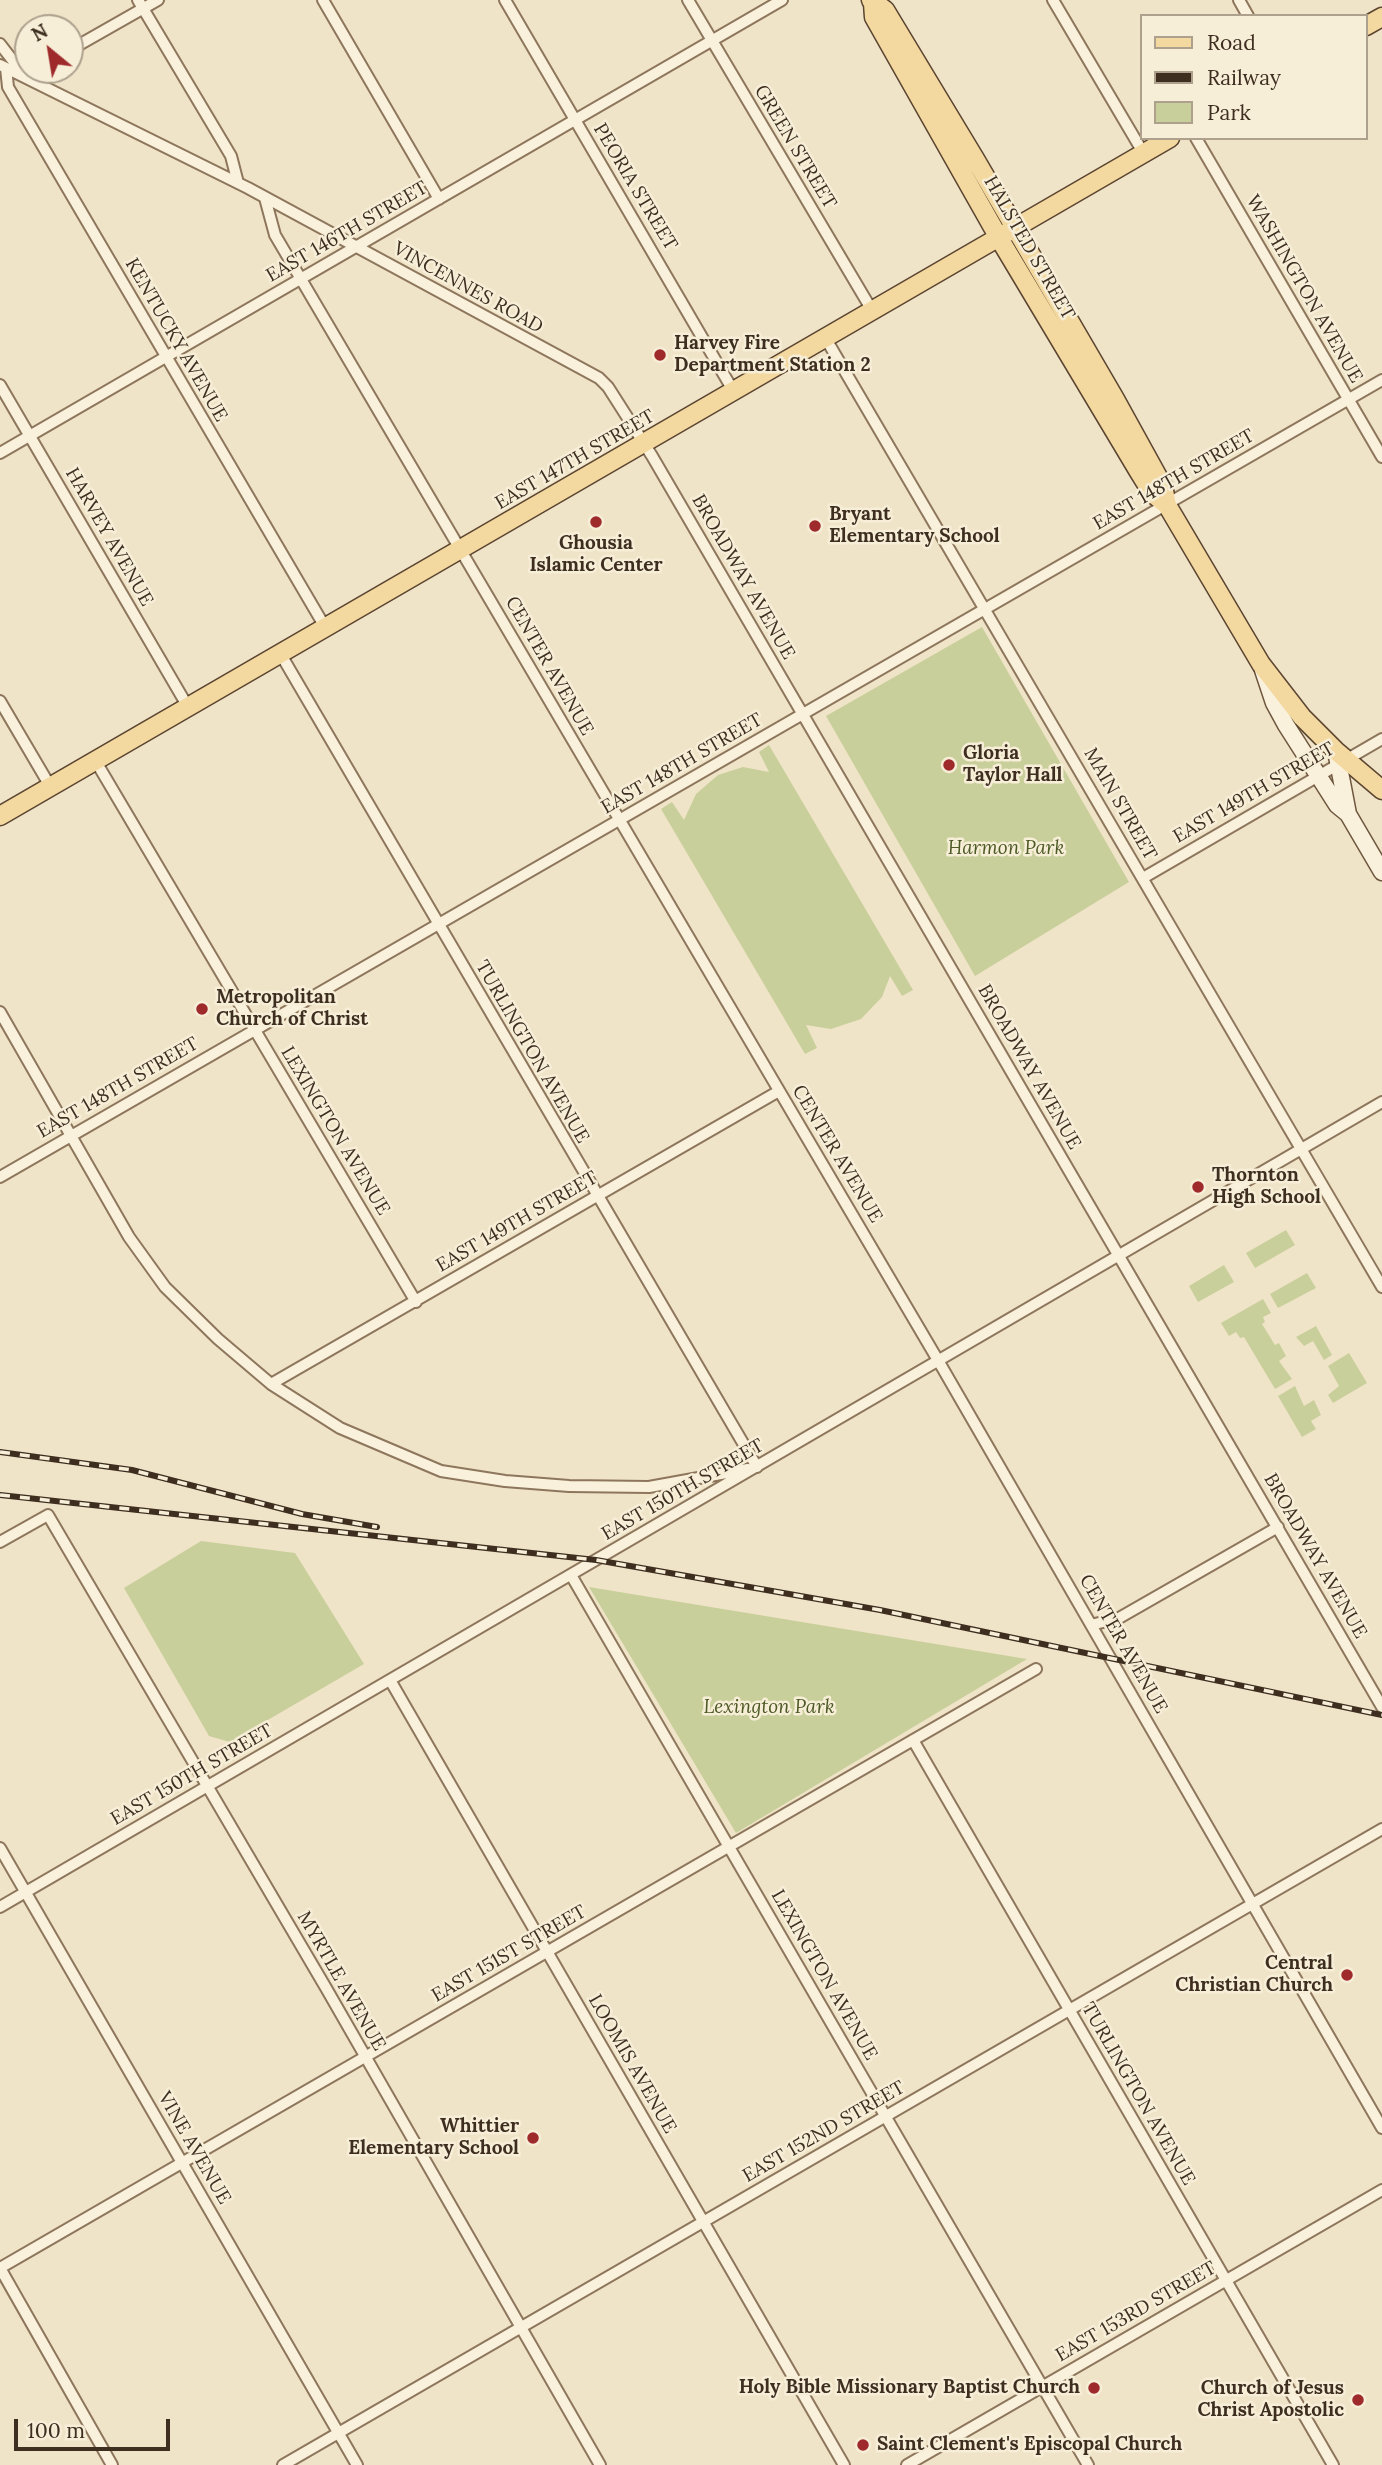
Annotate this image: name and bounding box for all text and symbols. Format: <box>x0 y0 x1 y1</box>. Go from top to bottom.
north arrow <box>14 14 84 84</box>
legend <box>1140 14 1368 140</box>
text: N <box>27 18 52 47</box>
text: Road <box>1207 29 1256 56</box>
text: Railway <box>1207 64 1281 91</box>
street label: GREEN STREET <box>749 81 841 213</box>
text: Park <box>1207 99 1251 126</box>
street label: PEORIA STREET <box>588 119 682 255</box>
street label: HALSTED STREET <box>979 172 1079 324</box>
street label: EAST 146TH STREET <box>262 177 432 287</box>
street label: WASHINGTON AVENUE <box>1241 191 1367 387</box>
street label: VINCENNES ROAD <box>389 237 547 339</box>
street label: KENTUCKY AVENUE <box>120 254 232 426</box>
place label: Harvey Fire Department Station 2 <box>674 333 871 377</box>
marker: Harvey Fire Department Station 2 <box>652 347 668 363</box>
street label: EAST 147TH STREET <box>491 405 659 515</box>
street label: EAST 148TH STREET <box>1089 425 1259 535</box>
street label: HARVEY AVENUE <box>60 464 158 610</box>
street label: BROADWAY AVENUE <box>687 491 799 663</box>
place label: Bryant Elementary School <box>829 504 1000 548</box>
marker: Ghousia Islamic Center <box>588 514 604 530</box>
marker: Bryant Elementary School <box>807 518 823 534</box>
place label: Ghousia Islamic Center <box>529 533 663 577</box>
street label: CENTER AVENUE <box>500 593 598 739</box>
street label: EAST 148TH STREET <box>597 709 767 819</box>
street label: EAST 149TH STREET <box>1169 738 1339 848</box>
place label: Gloria Taylor Hall <box>963 743 1062 787</box>
street label: MAIN STREET <box>1079 744 1161 864</box>
marker: Gloria Taylor Hall <box>941 757 957 773</box>
park label: Harmon Park <box>948 838 1064 860</box>
street label: TURLINGTON AVENUE <box>470 957 594 1147</box>
street label: BROADWAY AVENUE <box>973 981 1085 1153</box>
place label: Metropolitan Church of Christ <box>216 987 368 1031</box>
marker: Metropolitan Church of Christ <box>194 1001 210 1017</box>
street label: EAST 148TH STREET <box>33 1033 203 1143</box>
street label: LEXINGTON AVENUE <box>276 1043 394 1219</box>
street label: CENTER AVENUE <box>787 1081 887 1227</box>
place label: Thornton High School <box>1212 1165 1321 1209</box>
street label: EAST 149TH STREET <box>432 1167 602 1277</box>
marker: Thornton High School <box>1190 1179 1206 1195</box>
street label: EAST 150TH STREET <box>598 1434 768 1546</box>
street label: BROADWAY AVENUE <box>1259 1470 1371 1642</box>
street label: CENTER AVENUE <box>1074 1571 1172 1717</box>
park label: Lexington Park <box>703 1697 835 1719</box>
street label: EAST 150TH STREET <box>107 1719 277 1831</box>
street label: LEXINGTON AVENUE <box>766 1886 882 2064</box>
street label: EAST 151ST STREET <box>428 1901 590 2007</box>
street label: MYRTLE AVENUE <box>292 1907 390 2055</box>
place label: Central Christian Church <box>1175 1953 1333 1997</box>
marker: Central Christian Church <box>1339 1967 1355 1983</box>
street label: LOOMIS AVENUE <box>583 1991 681 2137</box>
street label: TURLINGTON AVENUE <box>1076 1999 1200 2189</box>
street label: EAST 152ND STREET <box>739 2076 909 2188</box>
street label: VINE AVENUE <box>153 2088 235 2208</box>
place label: Whittier Elementary School <box>348 2116 519 2160</box>
marker: Whittier Elementary School <box>525 2130 541 2146</box>
street label: EAST 153RD STREET <box>1052 2257 1220 2367</box>
place label: Holy Bible Missionary Baptist Church <box>739 2377 1080 2399</box>
place label: Church of Jesus Christ Apostolic <box>1197 2378 1344 2422</box>
marker: Holy Bible Missionary Baptist Church <box>1086 2380 1102 2396</box>
marker: Church of Jesus Christ Apostolic <box>1350 2392 1366 2408</box>
scale bar <box>18 2406 173 2450</box>
text: 100 m <box>27 2417 85 2444</box>
place label: Saint Clement's Episcopal Church <box>877 2434 1182 2456</box>
marker: Saint Clement's Episcopal Church <box>855 2437 871 2453</box>

